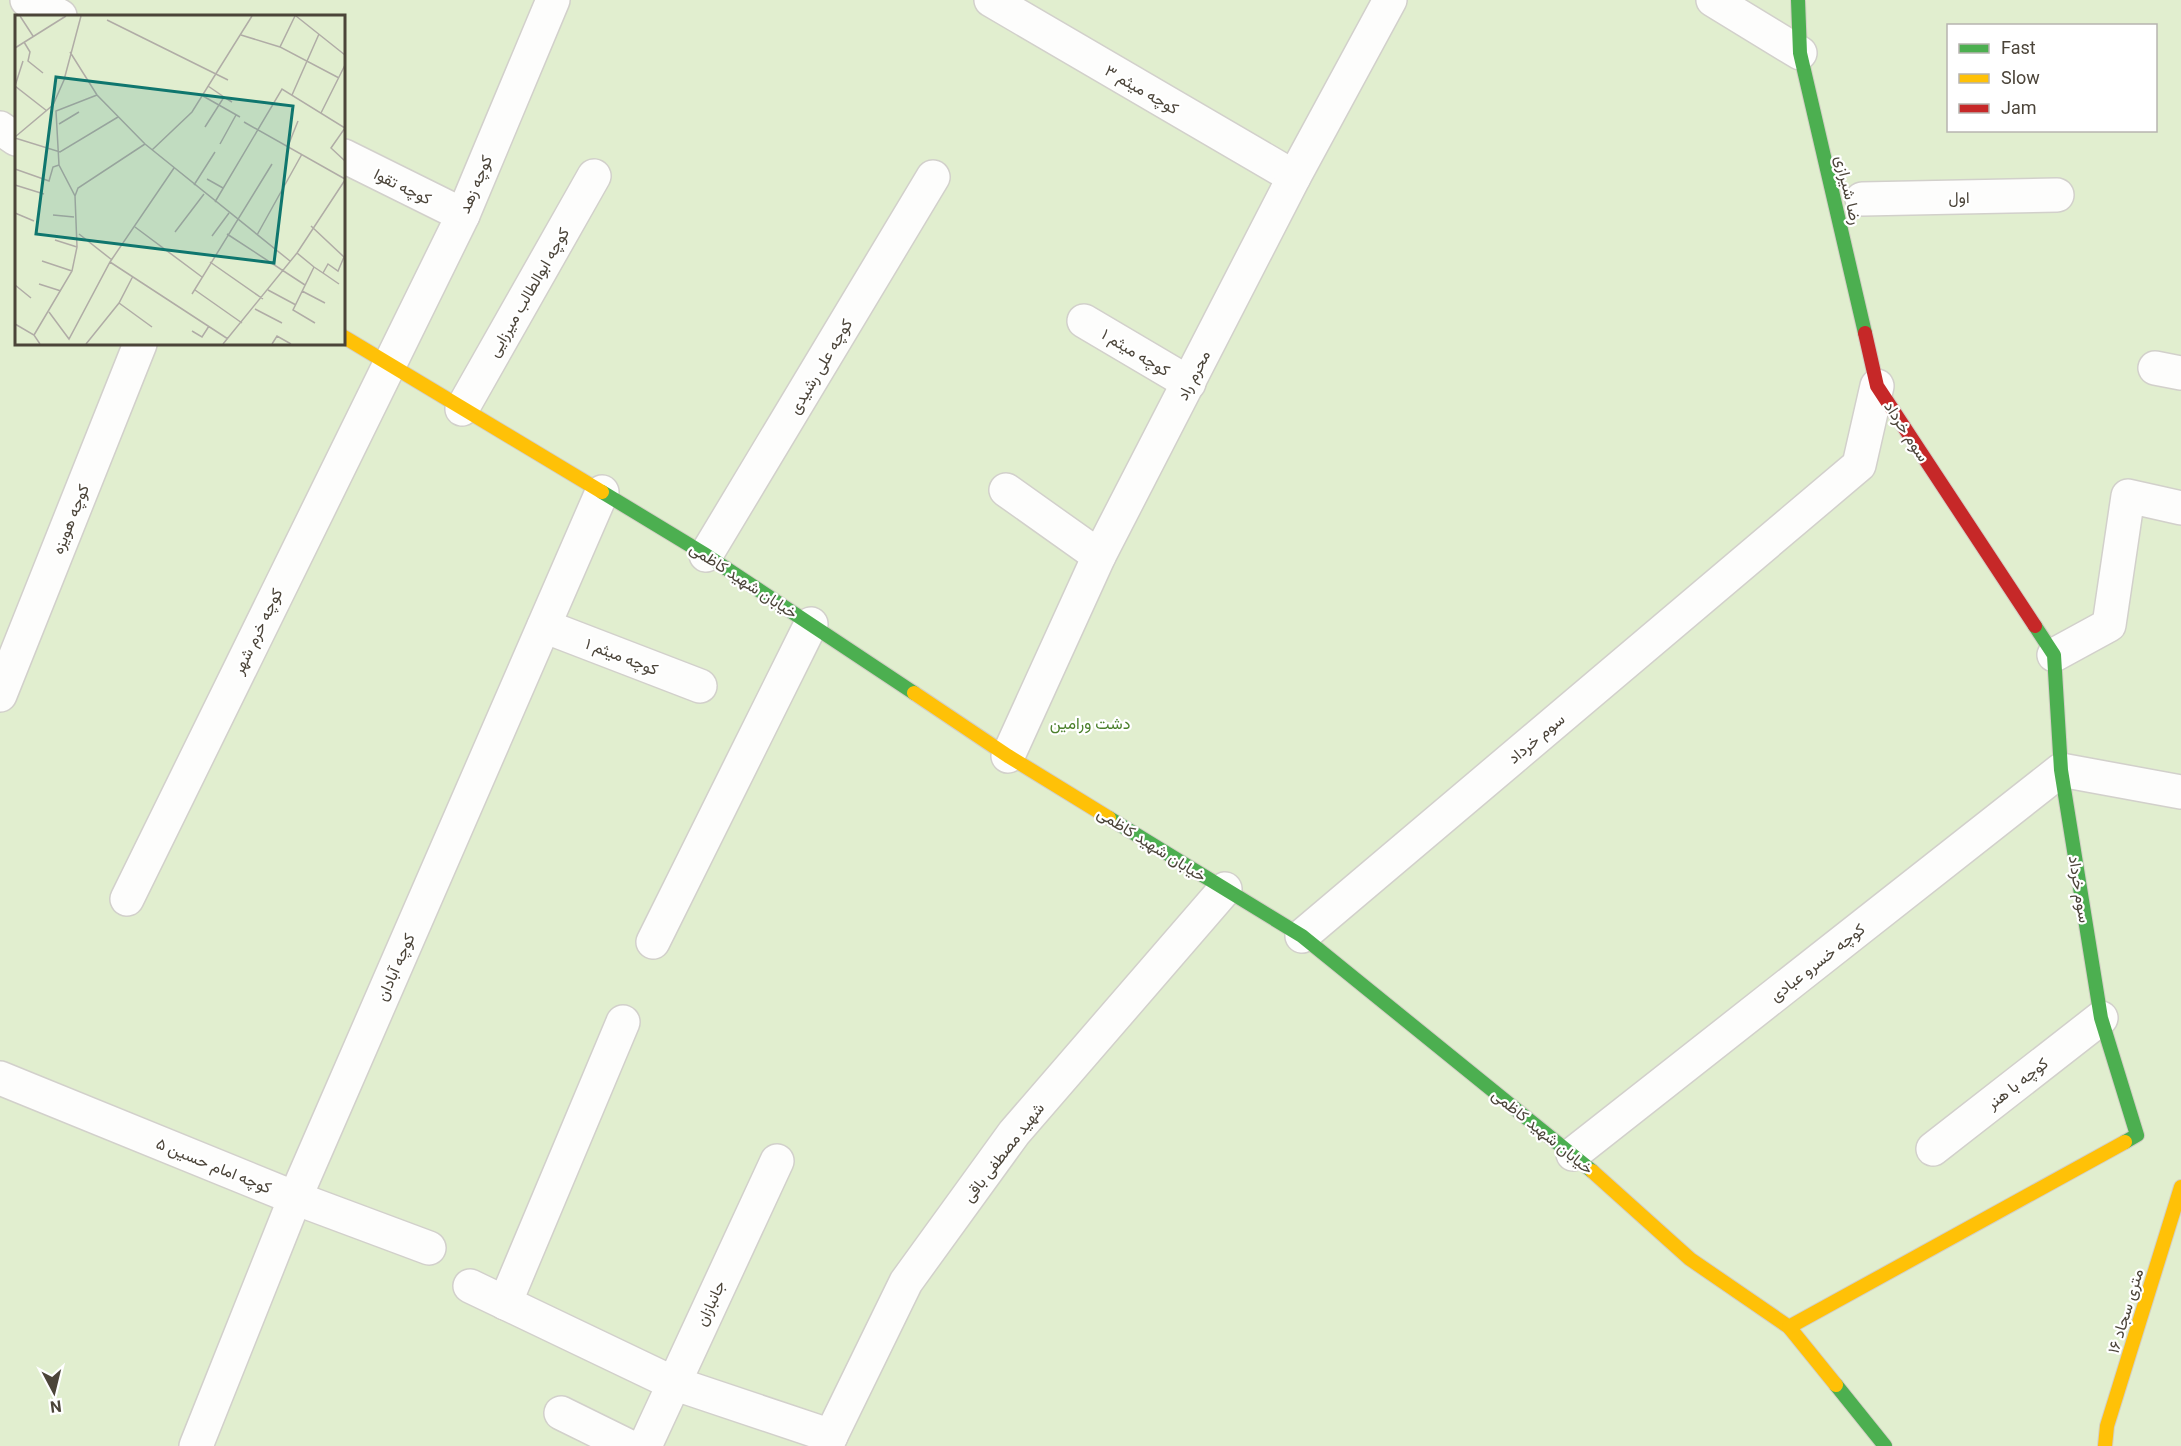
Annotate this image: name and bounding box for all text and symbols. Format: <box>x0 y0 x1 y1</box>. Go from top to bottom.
inset map <box>15 15 345 345</box>
legend <box>1947 24 2157 132</box>
text: Fast <box>2001 37 2036 58</box>
street label: کوچه میثم ۳ <box>1101 61 1182 120</box>
text: Slow <box>2001 67 2040 88</box>
text: Jam <box>2001 97 2037 118</box>
street label: کوچه زهد <box>455 152 498 217</box>
street label: رضا شیرازی <box>1830 154 1866 227</box>
street label: کوچه تقوا <box>370 164 434 210</box>
street label: اول <box>1948 188 1970 208</box>
street label: کوچه ابوالطالب میرزایی <box>484 224 575 361</box>
street label: کوچه علی رشیدی <box>785 315 858 418</box>
street label: کوچه میثم ۱ <box>1097 325 1173 382</box>
street label: محرم راد <box>1173 347 1215 404</box>
street label: سوم خرداد <box>1879 398 1933 465</box>
street label: کوچه هویزه <box>48 482 95 558</box>
street label: خیابان شهید کاظمی <box>686 538 801 623</box>
street label: کوچه خرم شهر <box>228 585 288 679</box>
street label: کوچه میثم ۱ <box>582 634 661 681</box>
street label: سوم خرداد <box>1504 709 1569 768</box>
park label: دشت ورامین <box>1050 714 1130 734</box>
street label: خیابان شهید کاظمی <box>1093 803 1210 887</box>
street label: سوم خرداد <box>2064 854 2094 924</box>
street label: کوچه خسرو عبادی <box>1766 919 1870 1007</box>
street label: کوچه آبادان <box>372 930 421 1005</box>
street label: کوچه با هنر <box>1982 1054 2053 1115</box>
street label: خیابان شهید کاظمی <box>1488 1085 1597 1179</box>
street label: شهید مصطفی باقی <box>959 1099 1049 1206</box>
street label: کوچه امام حسین ۵ <box>153 1134 274 1199</box>
street label: ۱۶ متری سجاد <box>2104 1267 2148 1356</box>
street label: جانبازان <box>692 1277 730 1329</box>
north arrow <box>24 1362 84 1422</box>
text: N <box>49 1396 63 1417</box>

